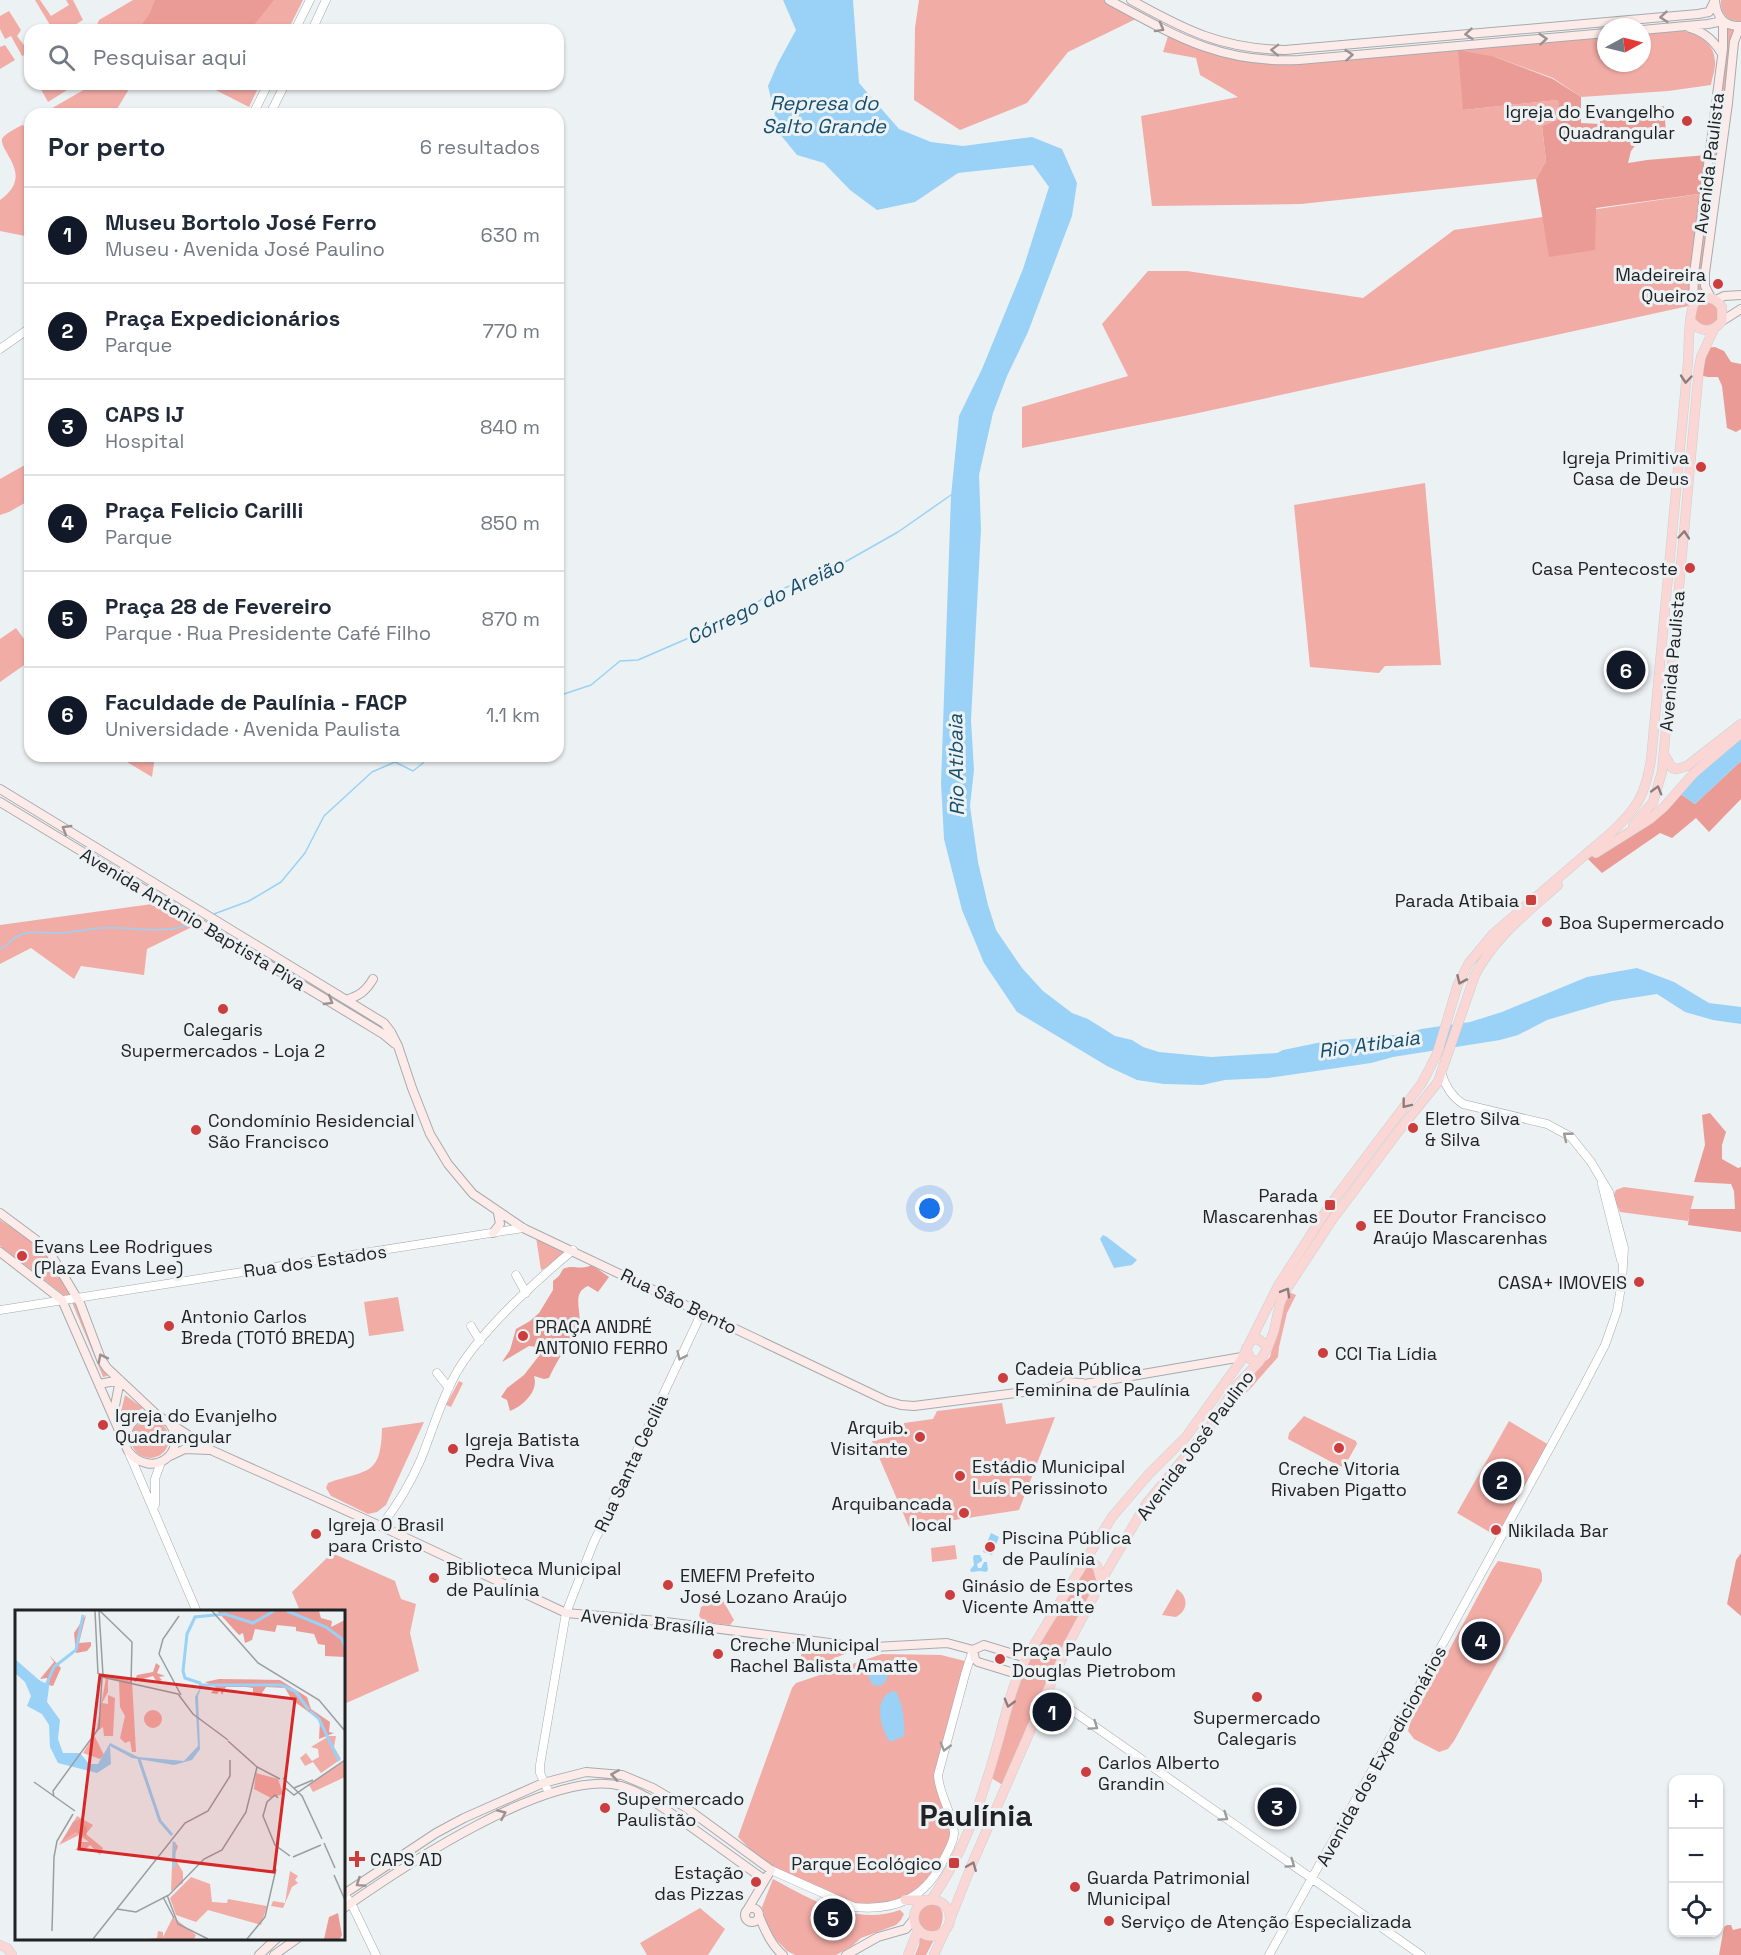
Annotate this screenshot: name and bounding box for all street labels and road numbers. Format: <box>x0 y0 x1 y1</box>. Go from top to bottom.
street label: Avenida Paulista <box>1689 91 1729 235</box>
street label: Avenida Paulista <box>1654 590 1690 732</box>
street label: Avenida Antonio Baptista Piva <box>76 842 310 996</box>
street label: Rua dos Estados <box>242 1240 388 1282</box>
street label: Rua São Bento <box>617 1263 741 1339</box>
street label: Avenida José Paulino <box>1131 1365 1259 1525</box>
street label: Rua Santa Cecília <box>589 1390 673 1536</box>
street label: Avenida Brasília <box>580 1604 716 1640</box>
street label: Avenida dos Expedicionários <box>1311 1642 1451 1870</box>

